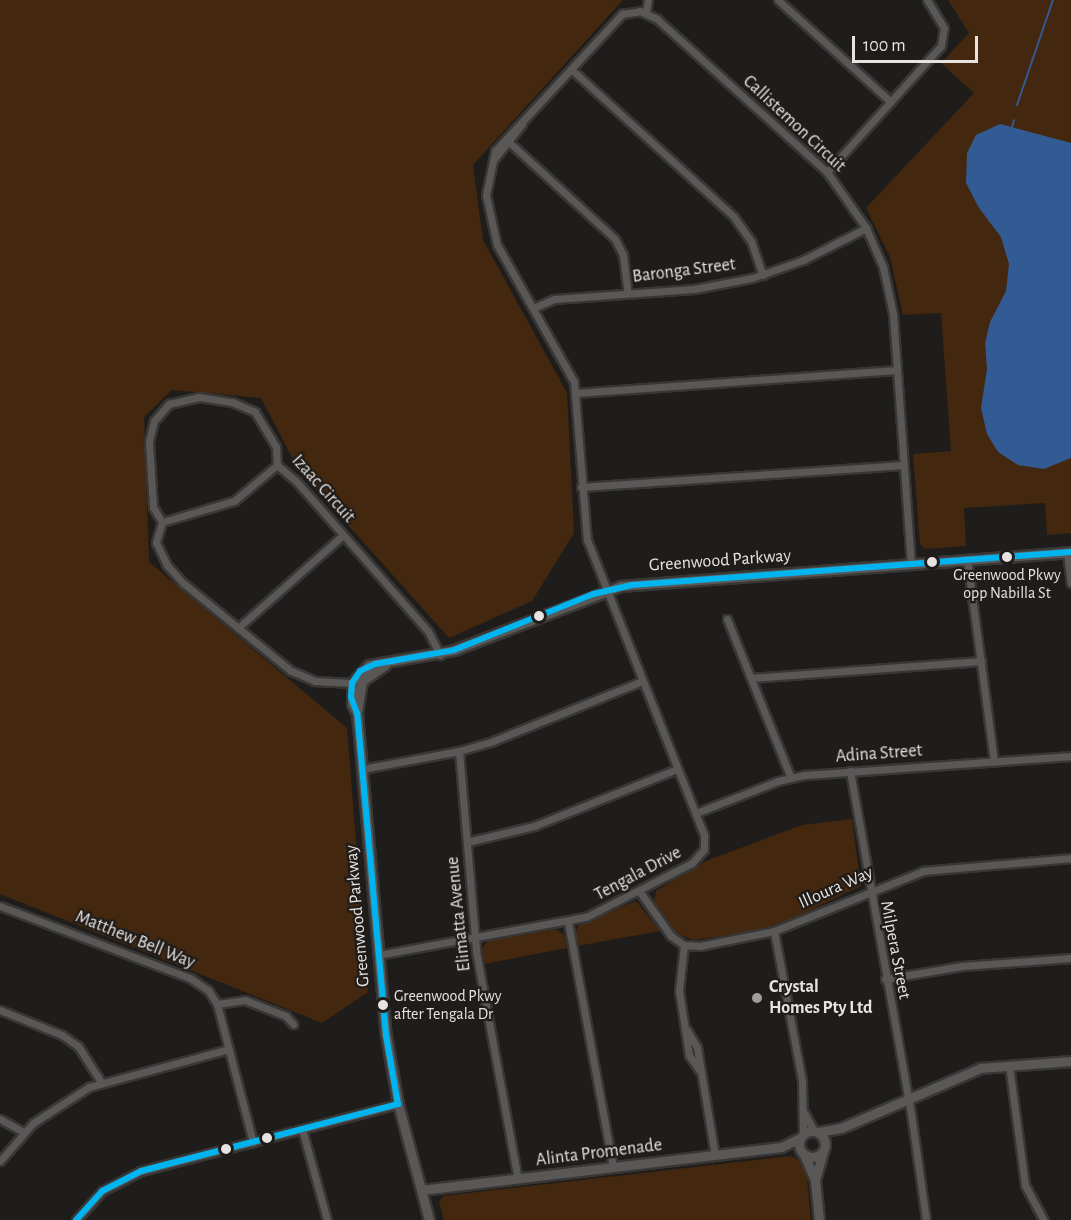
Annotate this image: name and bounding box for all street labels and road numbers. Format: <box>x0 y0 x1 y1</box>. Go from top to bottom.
street label: Callistemon Circuit <box>738 71 850 177</box>
street label: Baronga Street <box>631 254 737 288</box>
street label: Izaac Circuit <box>287 450 359 528</box>
street label: Greenwood Parkway <box>648 545 792 577</box>
street label: Adina Street <box>835 740 923 768</box>
street label: Tengala Drive <box>591 842 685 906</box>
street label: Greenwood Parkway <box>341 844 375 988</box>
street label: Elimatta Avenue <box>442 855 476 973</box>
street label: Illoura Way <box>795 862 877 914</box>
street label: Milpera Street <box>875 899 915 1001</box>
street label: Matthew Bell Way <box>72 906 198 974</box>
street label: Alinta Promenade <box>535 1135 663 1171</box>

